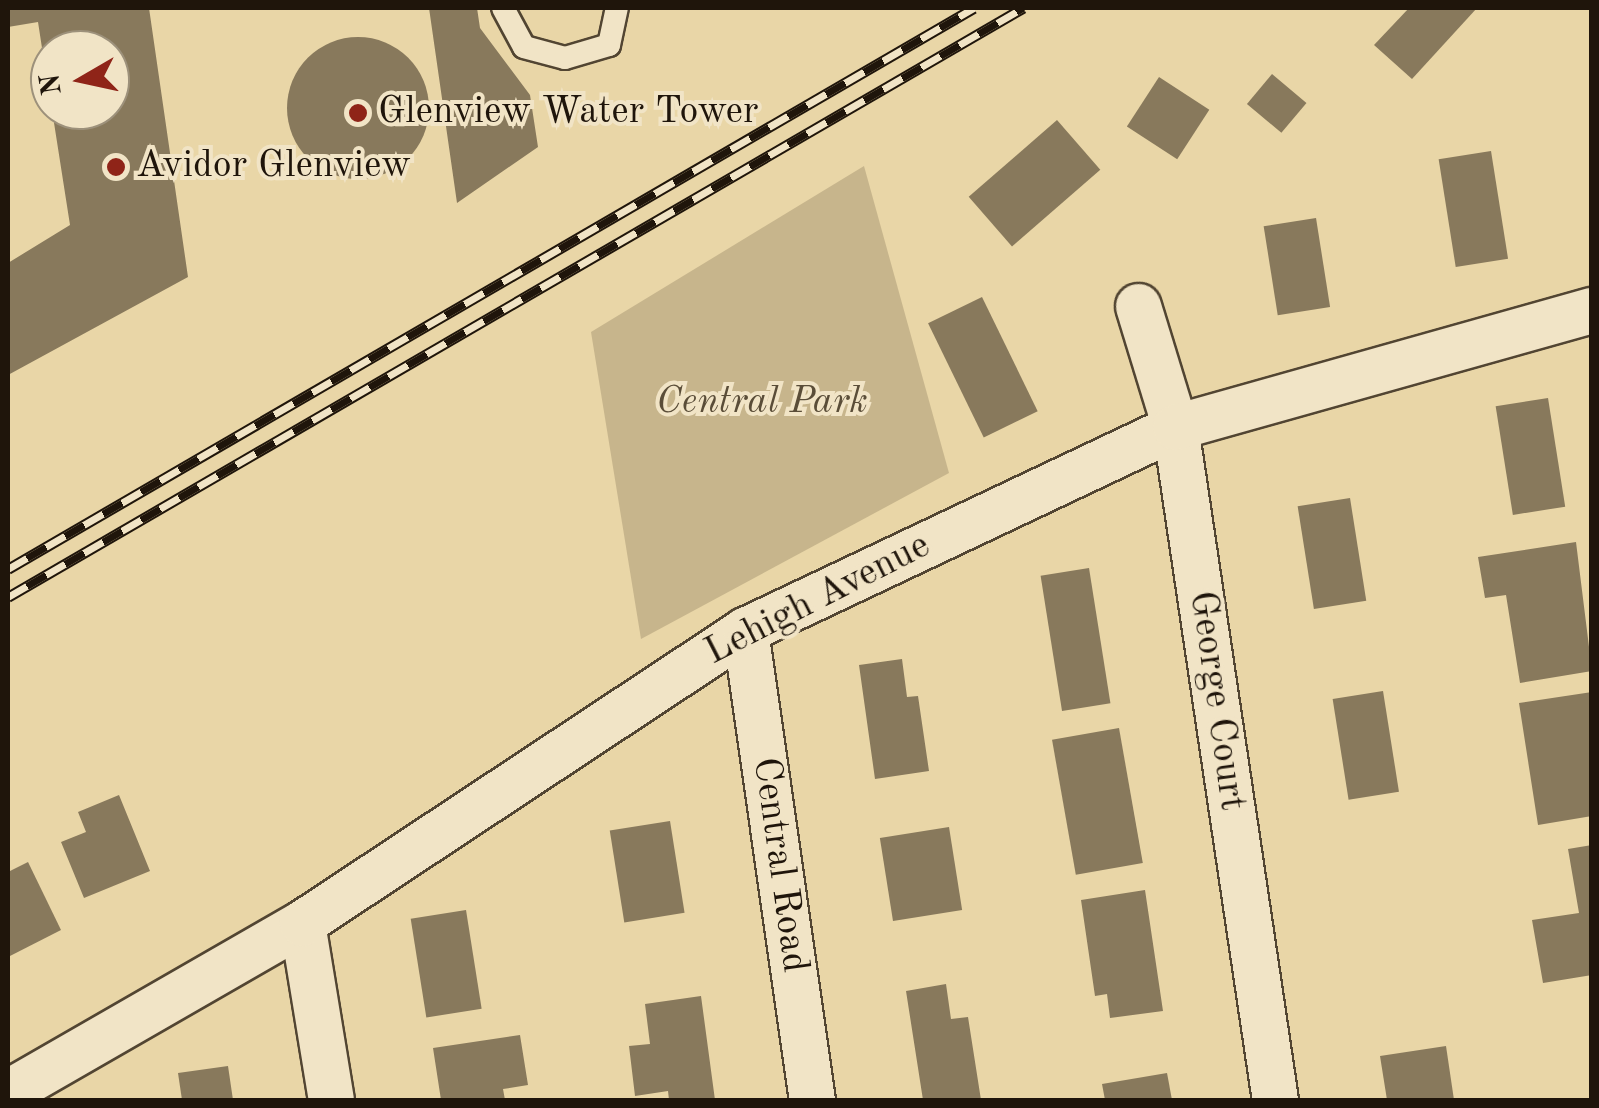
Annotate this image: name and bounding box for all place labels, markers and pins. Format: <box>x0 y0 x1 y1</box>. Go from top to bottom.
place label: Glenview Water Tower <box>378 90 758 136</box>
marker: Glenview Water Tower <box>347 102 369 124</box>
place label: Avidor Glenview <box>136 144 411 190</box>
marker: Avidor Glenview <box>105 156 127 178</box>

